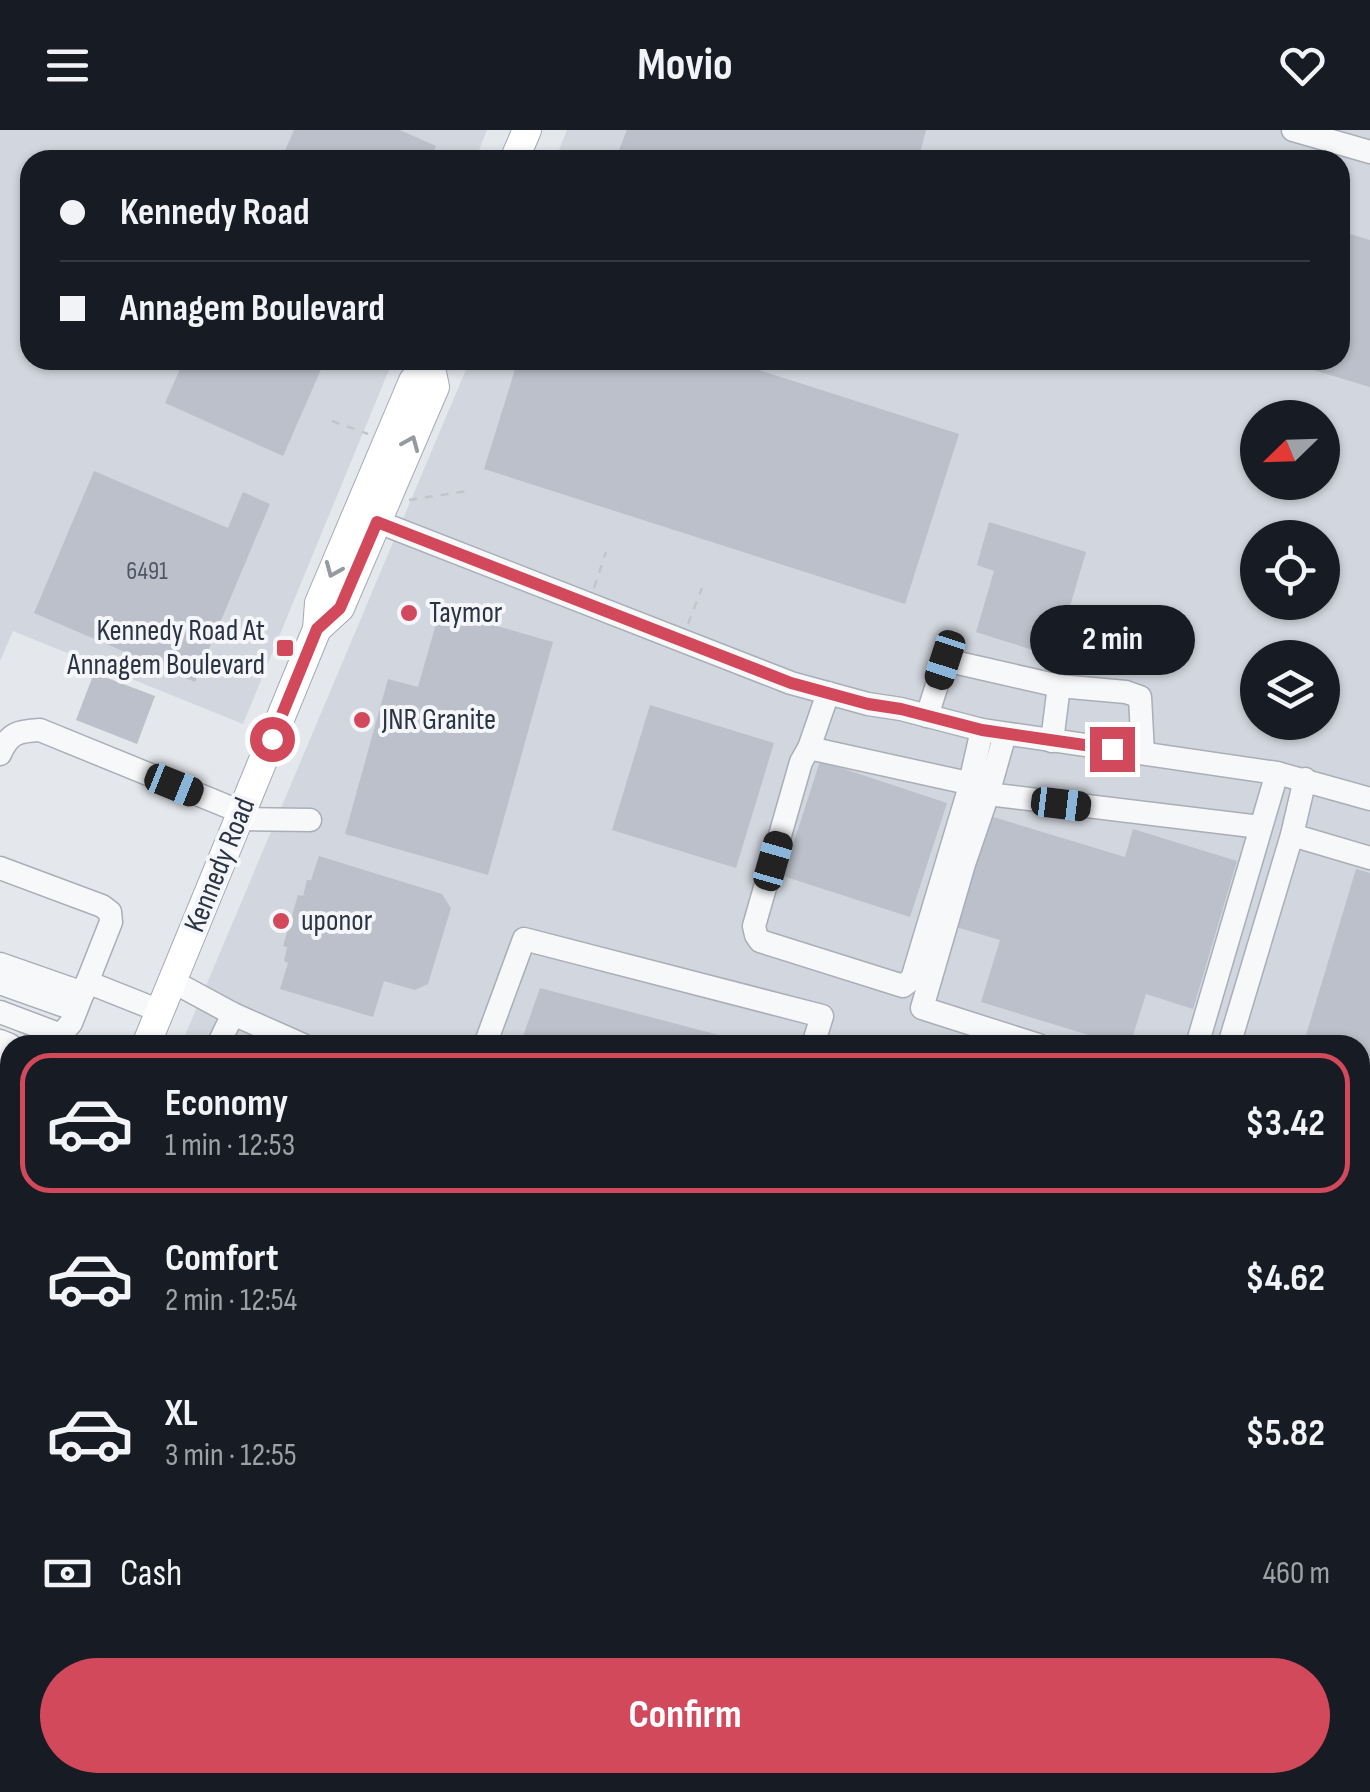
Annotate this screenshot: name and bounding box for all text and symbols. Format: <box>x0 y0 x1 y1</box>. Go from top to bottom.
icon: menu <box>40 38 95 93</box>
text: Movio <box>637 38 733 93</box>
icon: heart <box>1275 38 1330 93</box>
text: Kennedy Road <box>120 190 310 235</box>
text: Annagem Boulevard <box>120 286 385 331</box>
north arrow <box>1240 400 1340 500</box>
map controls <box>1240 400 1340 740</box>
one-way arrow <box>399 435 419 453</box>
button: locate <box>1240 520 1340 620</box>
house number: 6491 <box>126 556 168 587</box>
one-way arrow <box>325 560 345 578</box>
place label: Taymor <box>429 595 503 631</box>
marker: Taymor <box>398 602 420 624</box>
callout: 2 min <box>1030 604 1194 674</box>
place label: Kennedy Road At Annagem Boulevard <box>66 613 265 683</box>
text: 2 min <box>1082 620 1143 659</box>
car <box>921 627 969 693</box>
marker: Kennedy Road At Annagem Boulevard <box>274 637 296 659</box>
button: layers <box>1240 640 1340 740</box>
place label: JNR Granite <box>381 702 496 738</box>
marker: JNR Granite <box>351 709 373 731</box>
route start <box>250 717 295 762</box>
route end <box>1090 727 1135 772</box>
car <box>141 760 207 810</box>
car <box>1029 785 1093 823</box>
street label: Kennedy Road <box>177 793 263 937</box>
car <box>750 828 796 894</box>
place label: uponor <box>301 903 373 939</box>
marker: uponor <box>270 910 292 932</box>
icon: car <box>45 1078 135 1168</box>
text: Economy <box>165 1081 288 1126</box>
text: $3.42 <box>1245 1101 1325 1146</box>
text: 1 min · 12:53 <box>165 1126 295 1165</box>
icon: car <box>45 1233 135 1323</box>
text: Comfort <box>165 1236 279 1281</box>
text: $4.62 <box>1245 1256 1325 1301</box>
text: 2 min · 12:54 <box>165 1281 297 1320</box>
icon: car <box>45 1388 135 1478</box>
text: XL <box>165 1391 198 1436</box>
text: $5.82 <box>1245 1411 1325 1456</box>
text: 3 min · 12:55 <box>165 1436 297 1475</box>
icon: cash <box>40 1546 95 1601</box>
text: Cash <box>120 1551 182 1596</box>
text: 460 m <box>1263 1554 1330 1593</box>
button: Confirm <box>40 1658 1330 1773</box>

